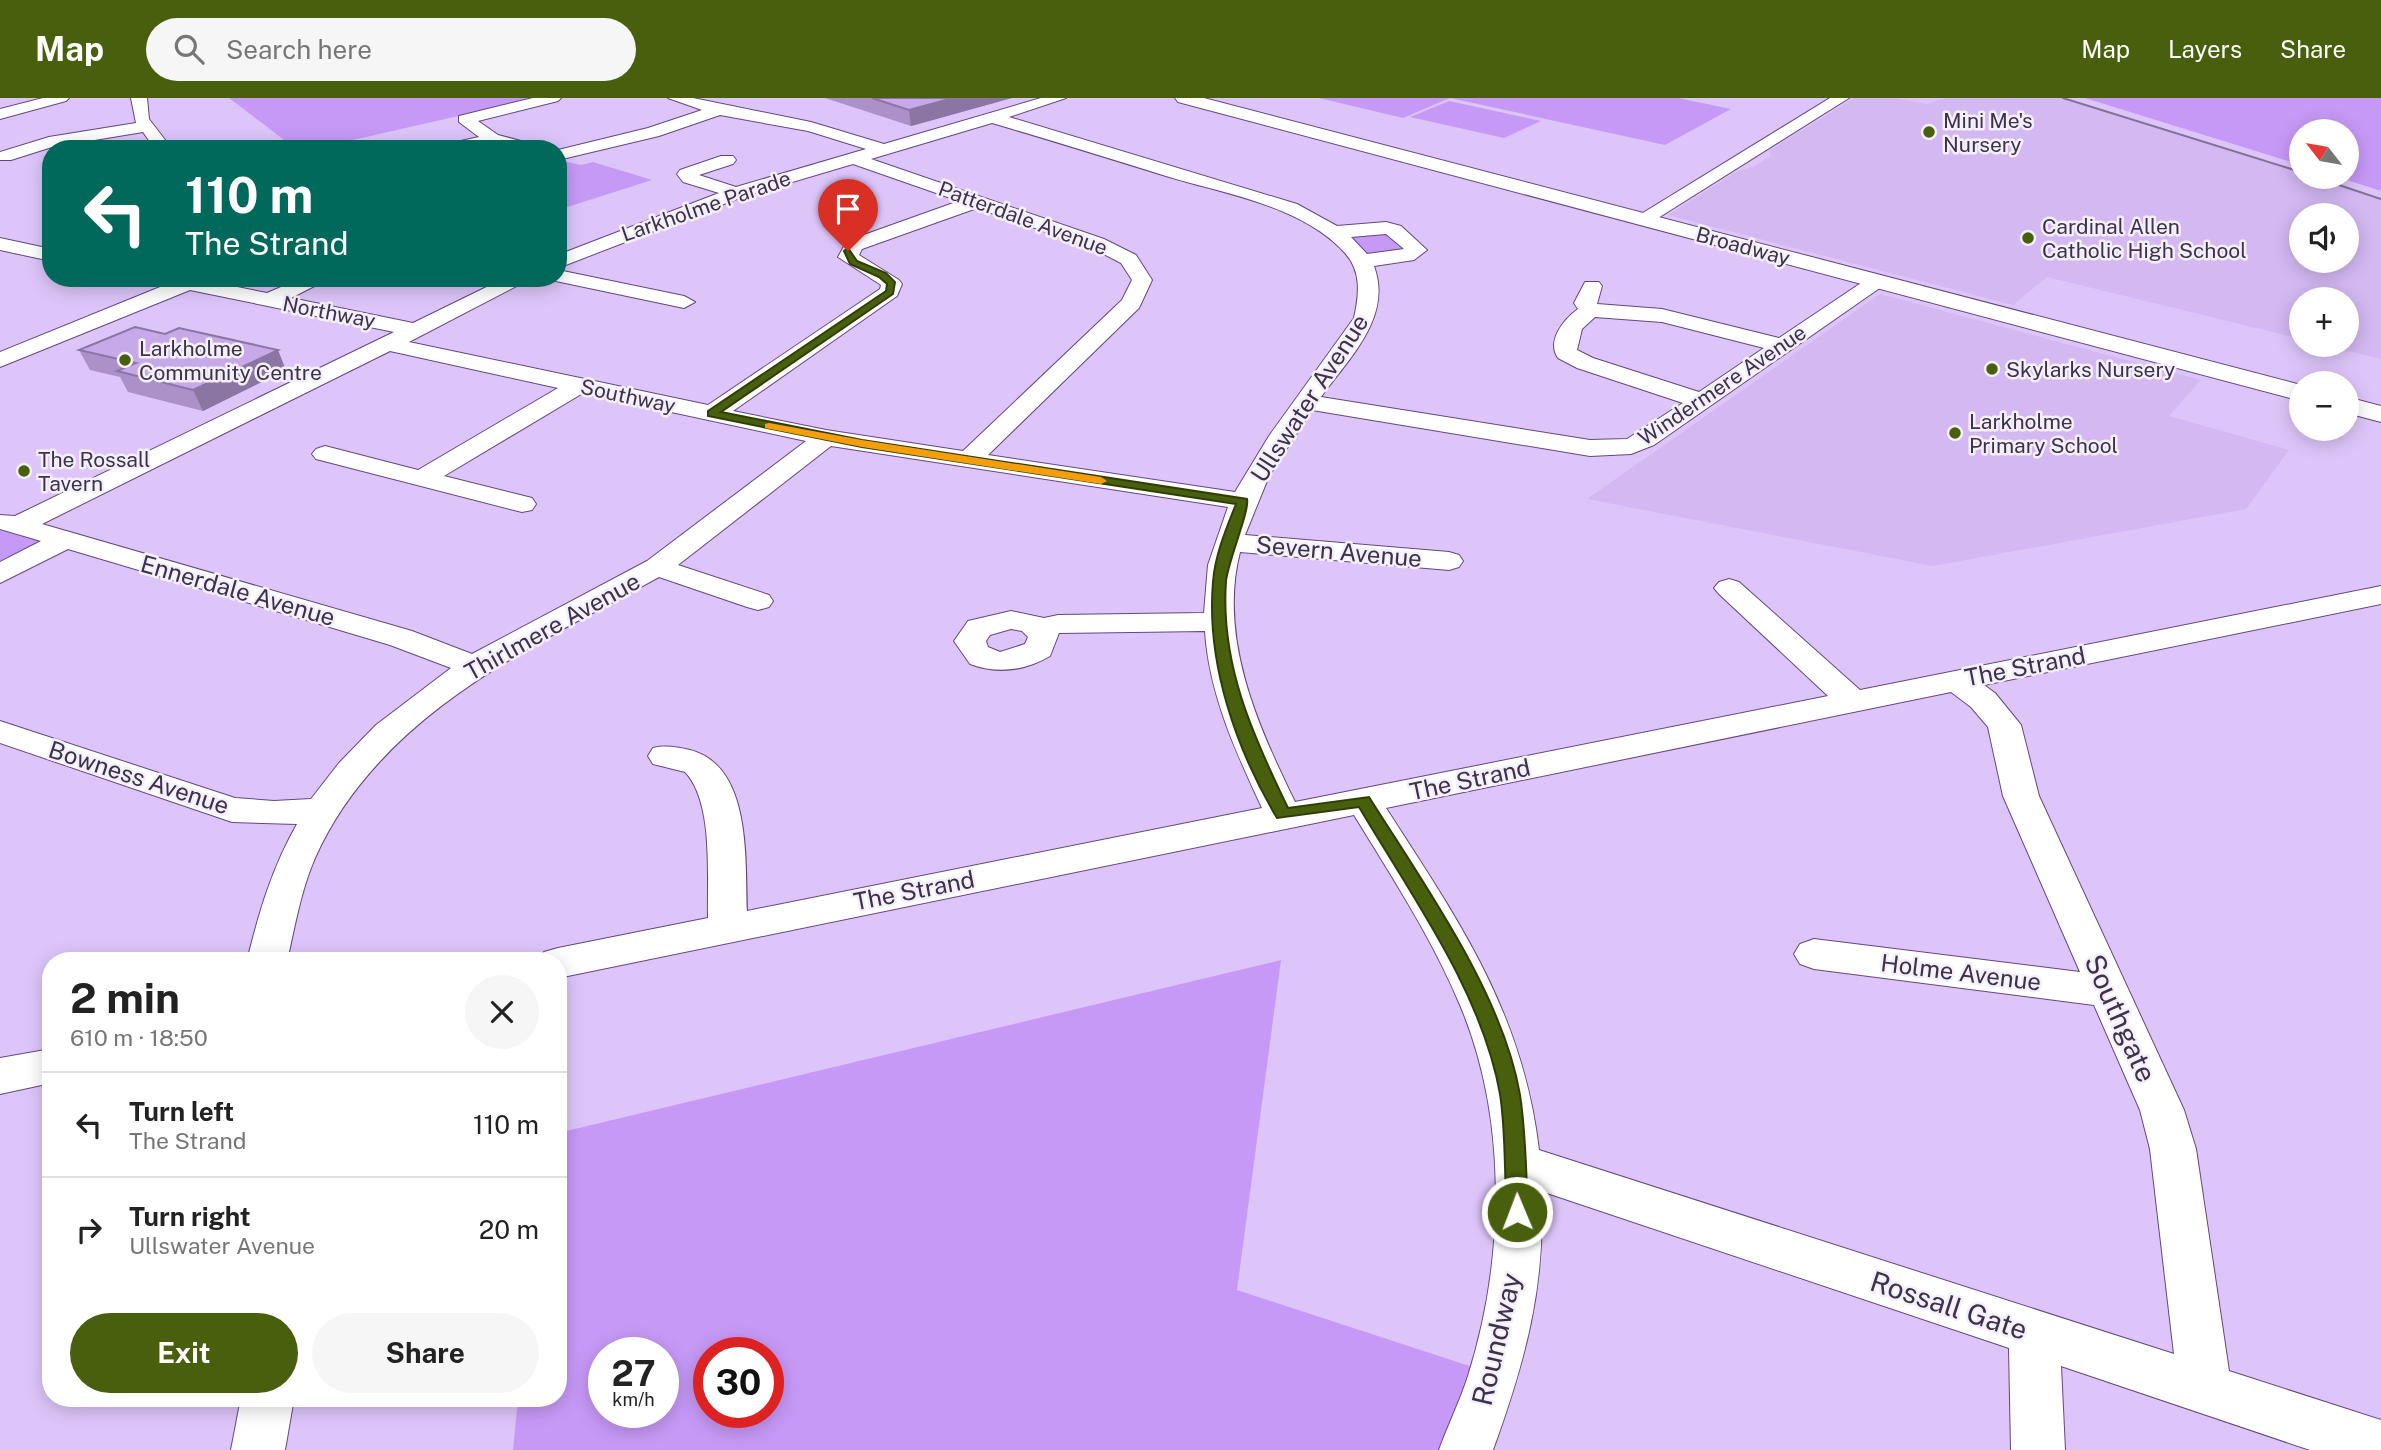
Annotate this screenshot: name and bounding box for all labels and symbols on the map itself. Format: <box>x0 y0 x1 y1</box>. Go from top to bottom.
place label: Mini Me's Nursery <box>1943 108 2033 157</box>
north arrow <box>2289 119 2359 189</box>
marker: Mini Me's Nursery <box>1921 124 1937 140</box>
street label: Larkholme Parade <box>618 165 794 247</box>
street label: Patterdale Avenue <box>935 176 1111 260</box>
pin <box>818 179 878 251</box>
place label: Cardinal Allen Catholic High School <box>2042 214 2247 263</box>
street label: Broadway <box>1693 221 1793 271</box>
marker: Cardinal Allen Catholic High School <box>2020 230 2036 246</box>
street label: Northway <box>280 291 378 333</box>
street label: Ullswater Avenue <box>1244 309 1374 487</box>
street label: Windermere Avenue <box>1633 319 1811 451</box>
place label: Larkholme Community Centre <box>139 336 322 385</box>
marker: Larkholme Community Centre <box>117 352 133 368</box>
place label: Skylarks Nursery <box>2006 357 2175 382</box>
marker: Skylarks Nursery <box>1984 361 2000 377</box>
street label: Southway <box>578 374 678 418</box>
place label: Larkholme Primary School <box>1969 409 2118 458</box>
marker: Larkholme Primary School <box>1947 425 1963 441</box>
place label: The Rossall Tavern <box>38 447 150 496</box>
marker: The Rossall Tavern <box>16 463 32 479</box>
street label: Severn Avenue <box>1255 530 1423 572</box>
street label: Ennerdale Avenue <box>138 549 338 631</box>
street label: Thirlmere Avenue <box>460 566 644 686</box>
street label: The Strand <box>1962 641 2088 691</box>
street label: Bowness Avenue <box>45 735 233 819</box>
street label: The Strand <box>1407 753 1533 805</box>
street label: The Strand <box>851 865 977 915</box>
street label: Holme Avenue <box>1879 948 2043 996</box>
street label: Southgate <box>2078 949 2164 1087</box>
position arrow <box>1480 1175 1554 1249</box>
street label: Rossall Gate <box>1866 1264 2032 1346</box>
street label: Roundway <box>1465 1269 1527 1409</box>
speed limit sign: 30 <box>693 1337 784 1428</box>

